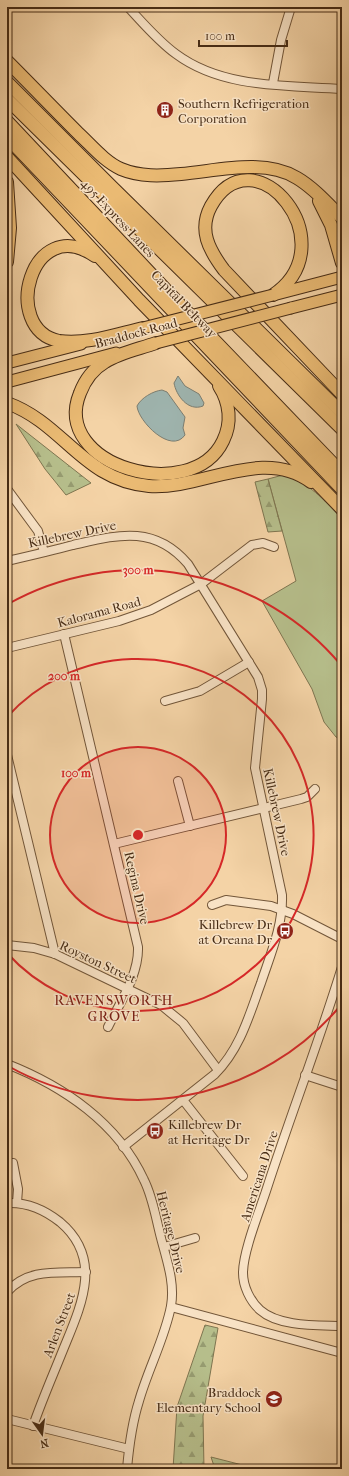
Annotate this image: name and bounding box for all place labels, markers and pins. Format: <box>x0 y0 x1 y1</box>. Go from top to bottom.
place label: Southern Refrigeration Corporation <box>178 96 310 126</box>
building icon: Southern Refrigeration Corporation <box>155 100 175 120</box>
centre of rings <box>131 828 145 842</box>
place label: Killebrew Dr at Oreana Dr <box>199 917 272 947</box>
bus stop icon: Killebrew Dr at Oreana Dr <box>275 921 295 941</box>
place label: Killebrew Dr at Heritage Dr <box>168 1117 250 1147</box>
bus stop icon: Killebrew Dr at Heritage Dr <box>145 1121 165 1141</box>
place label: Braddock Elementary School <box>156 1385 261 1415</box>
school or university icon: Braddock Elementary School <box>264 1389 284 1409</box>

